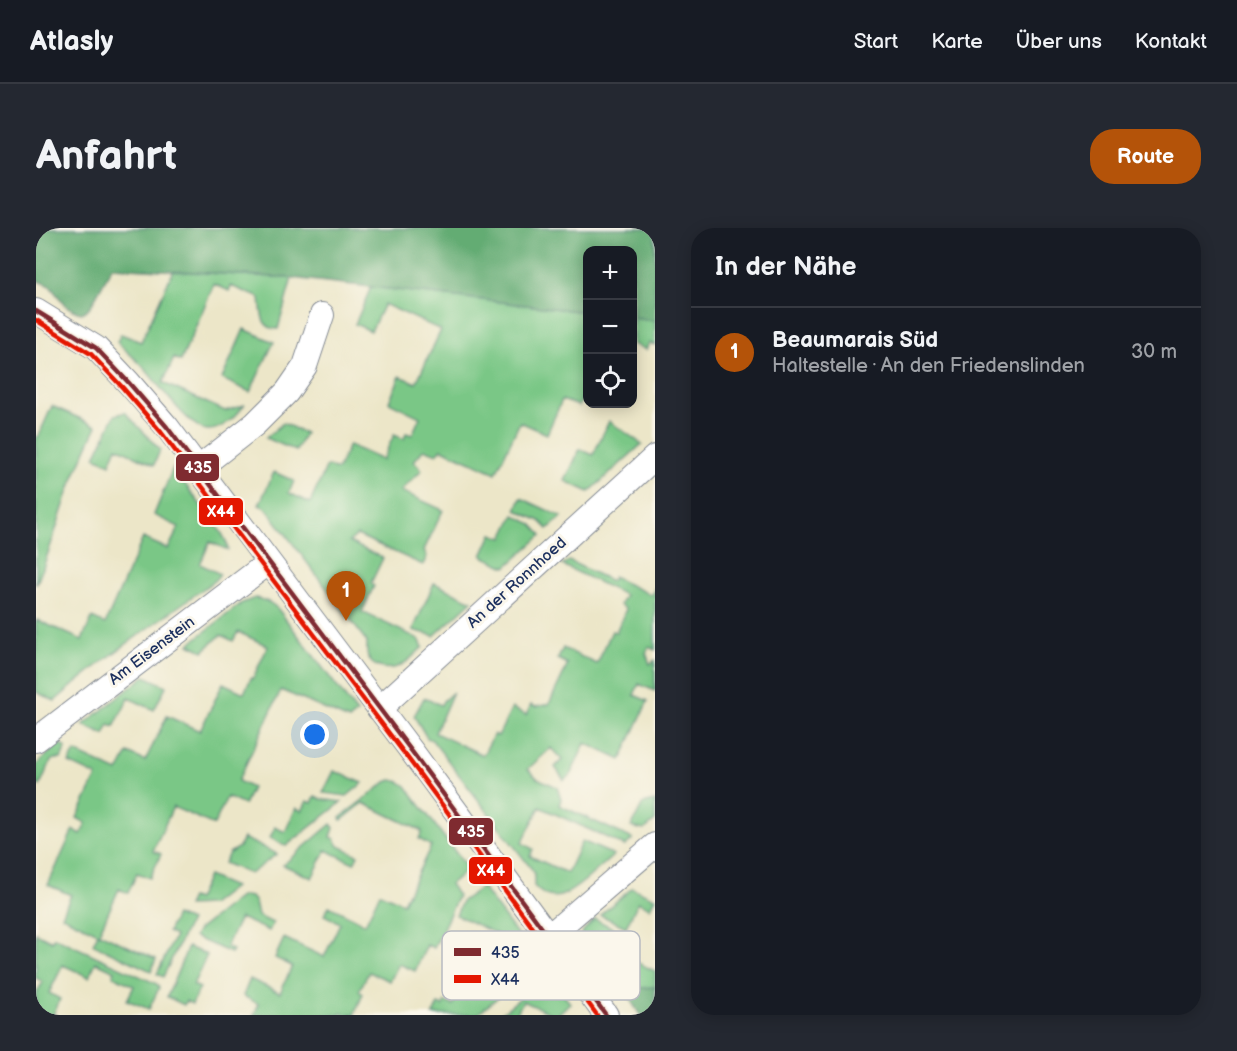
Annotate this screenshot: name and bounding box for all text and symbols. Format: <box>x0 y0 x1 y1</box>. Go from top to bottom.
text: Atlasly <box>30 25 113 58</box>
text: Start <box>854 29 898 54</box>
text: Karte <box>931 29 983 54</box>
text: Über uns <box>1016 29 1102 54</box>
text: Kontakt <box>1135 29 1207 54</box>
button: Route <box>1090 129 1201 184</box>
text: Anfahrt <box>36 131 177 182</box>
map controls <box>583 246 637 408</box>
button: + <box>583 246 637 300</box>
text: In der Nähe <box>715 252 857 283</box>
button: − <box>583 300 637 354</box>
text: Beaumarais Süd <box>772 327 938 354</box>
text: 1 <box>730 340 739 364</box>
text: 30 m <box>1131 340 1177 364</box>
button: locate <box>583 354 637 408</box>
text: Haltestelle · An den Friedenslinden <box>772 354 1085 378</box>
line badge: 435 <box>175 453 220 482</box>
text: 435 <box>184 459 212 478</box>
line badge: X44 <box>198 497 244 526</box>
text: X44 <box>207 503 236 522</box>
street label: An der Ronnhoed <box>463 533 571 633</box>
pin: 1 <box>326 572 366 621</box>
street label: Am Eisenstein <box>105 613 199 689</box>
your location <box>300 720 329 749</box>
line badge: 435 <box>448 817 494 846</box>
text: 435 <box>457 823 485 842</box>
line badge: X44 <box>468 856 513 885</box>
text: X44 <box>477 862 506 881</box>
legend <box>442 931 640 1000</box>
text: 435 <box>491 944 520 963</box>
text: X44 <box>490 971 520 990</box>

